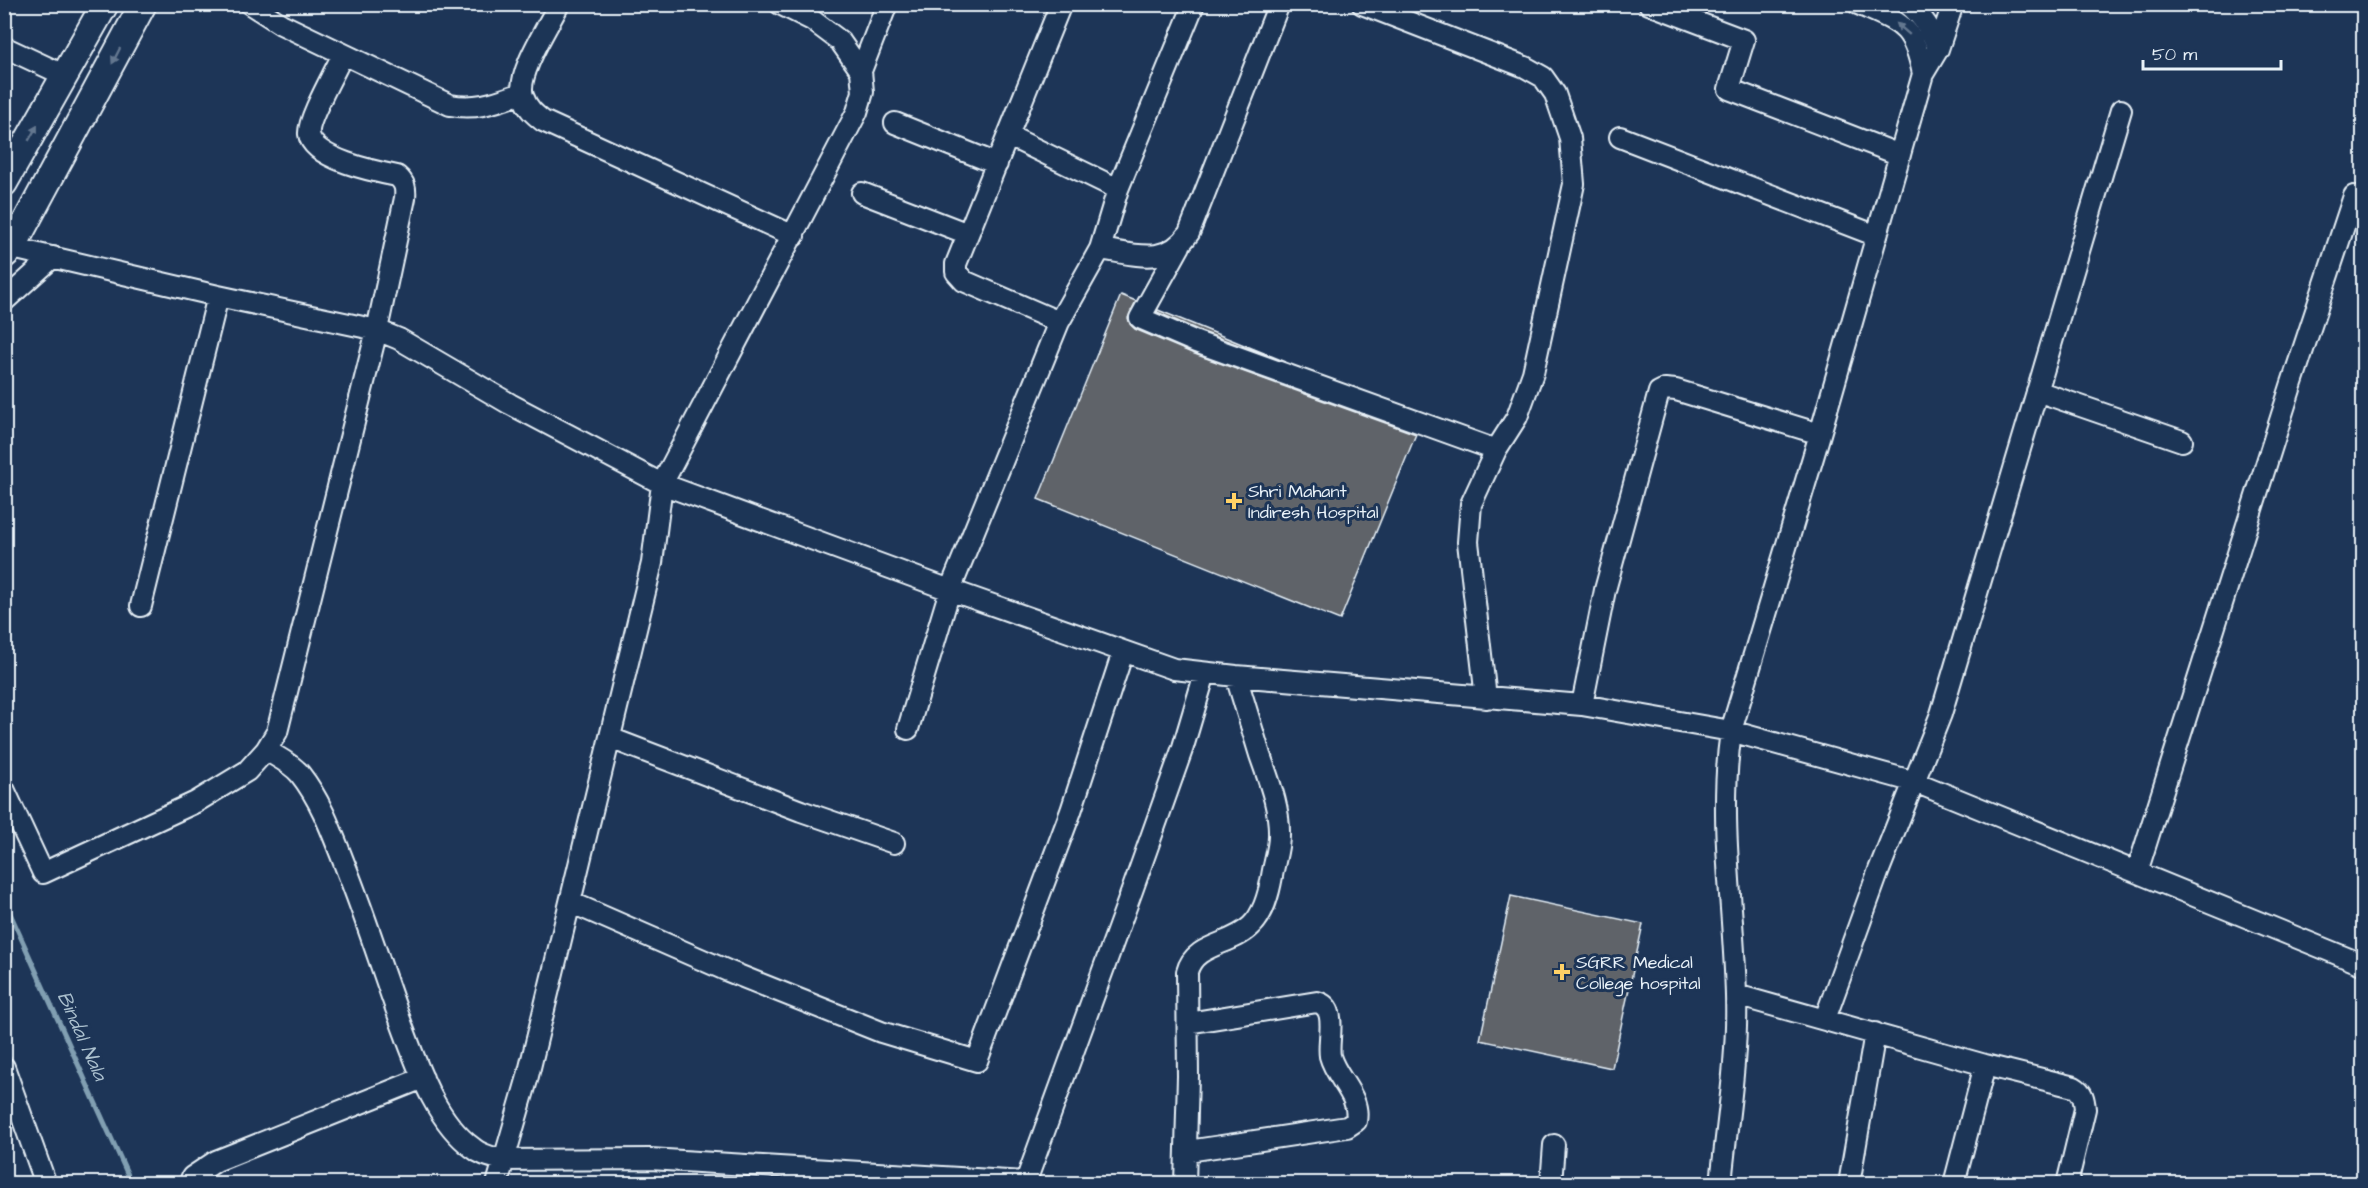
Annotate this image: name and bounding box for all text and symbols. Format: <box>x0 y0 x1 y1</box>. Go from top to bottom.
one-way arrow <box>1895 22 1911 35</box>
scale bar <box>2143 33 2281 71</box>
text: 50 m <box>2152 42 2197 67</box>
one-way arrow <box>111 48 121 65</box>
one-way arrow <box>28 124 38 141</box>
place label: Shri Mahant Indiresh Hospital <box>1248 479 1379 525</box>
marker: Shri Mahant Indiresh Hospital <box>1225 492 1243 510</box>
place label: SGRR Medical College hospital <box>1576 950 1701 997</box>
marker: SGRR Medical College hospital <box>1553 963 1571 981</box>
water label: Bindal Nala <box>50 987 114 1086</box>

